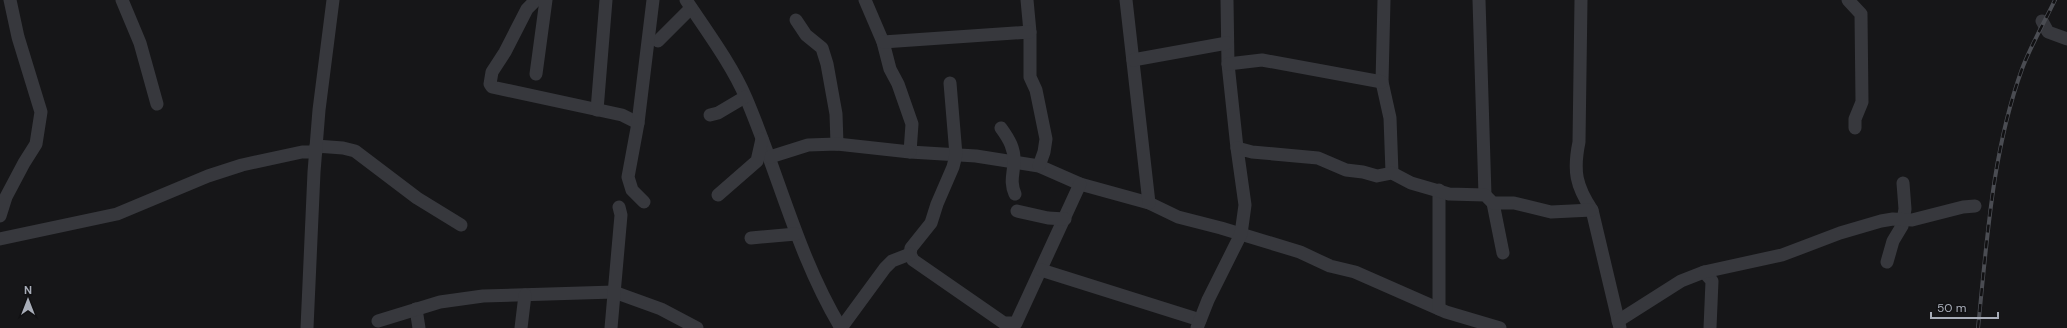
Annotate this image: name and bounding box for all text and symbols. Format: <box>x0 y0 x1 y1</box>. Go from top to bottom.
north arrow <box>8 280 48 320</box>
text: N <box>24 283 32 297</box>
scale bar <box>1931 294 1998 320</box>
text: 50 m <box>1937 300 1966 316</box>

